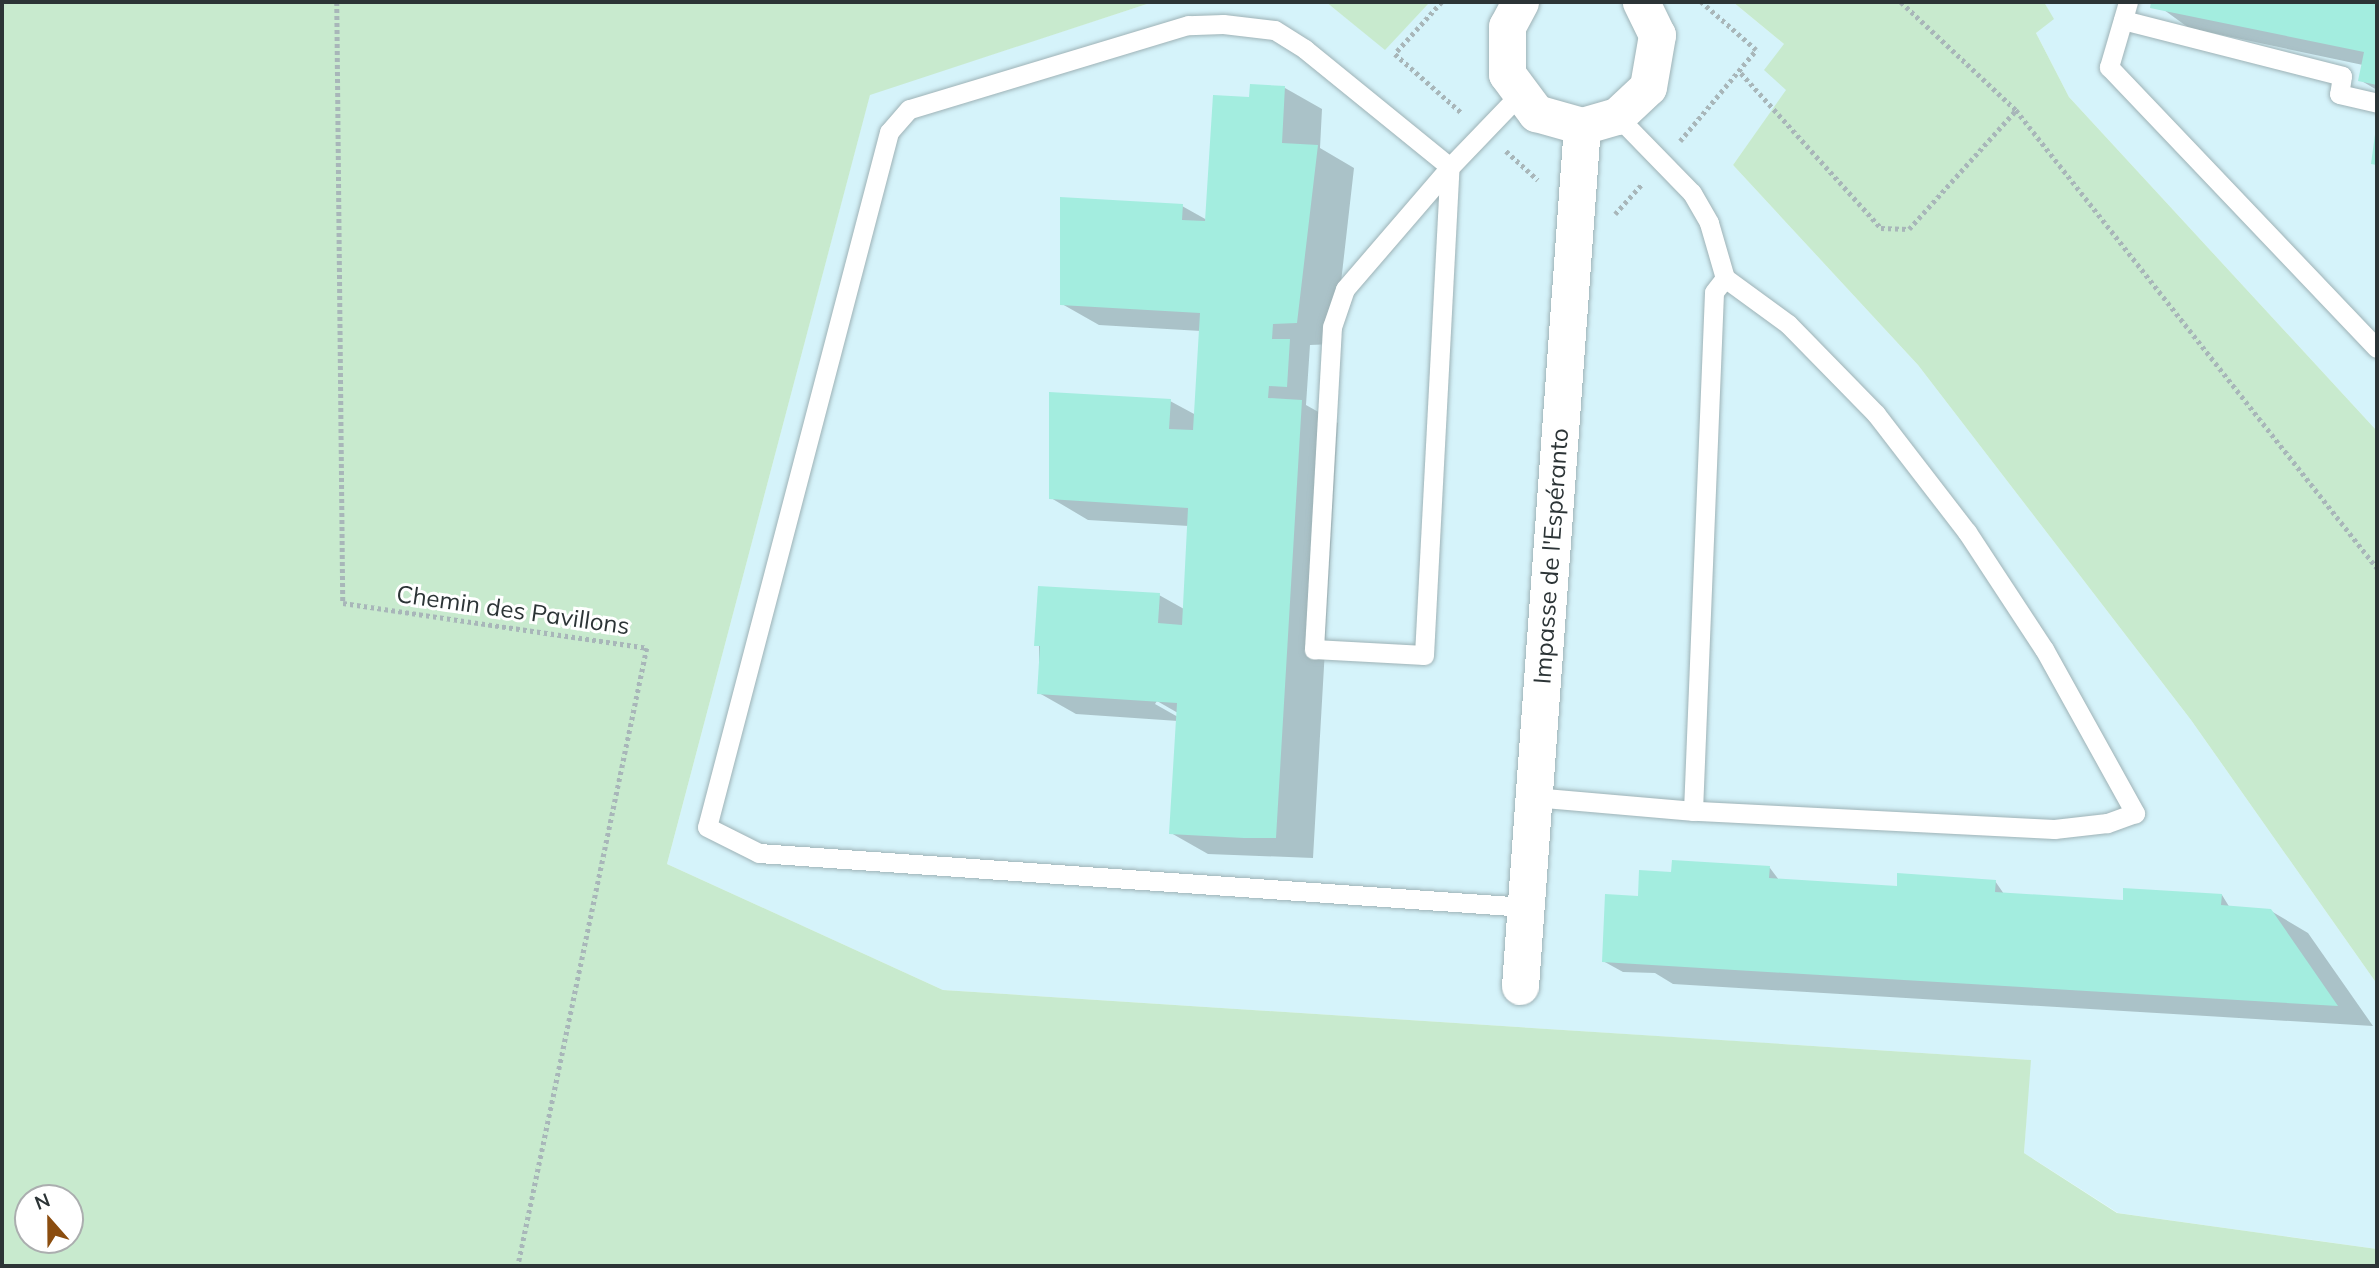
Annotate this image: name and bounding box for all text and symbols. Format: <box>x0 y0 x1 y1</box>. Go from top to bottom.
street label: Impasse de l'Espéranto <box>1528 427 1574 685</box>
street label: Chemin des Pavillons <box>395 579 631 641</box>
north arrow <box>14 1184 84 1254</box>
text: N <box>31 1187 53 1215</box>

